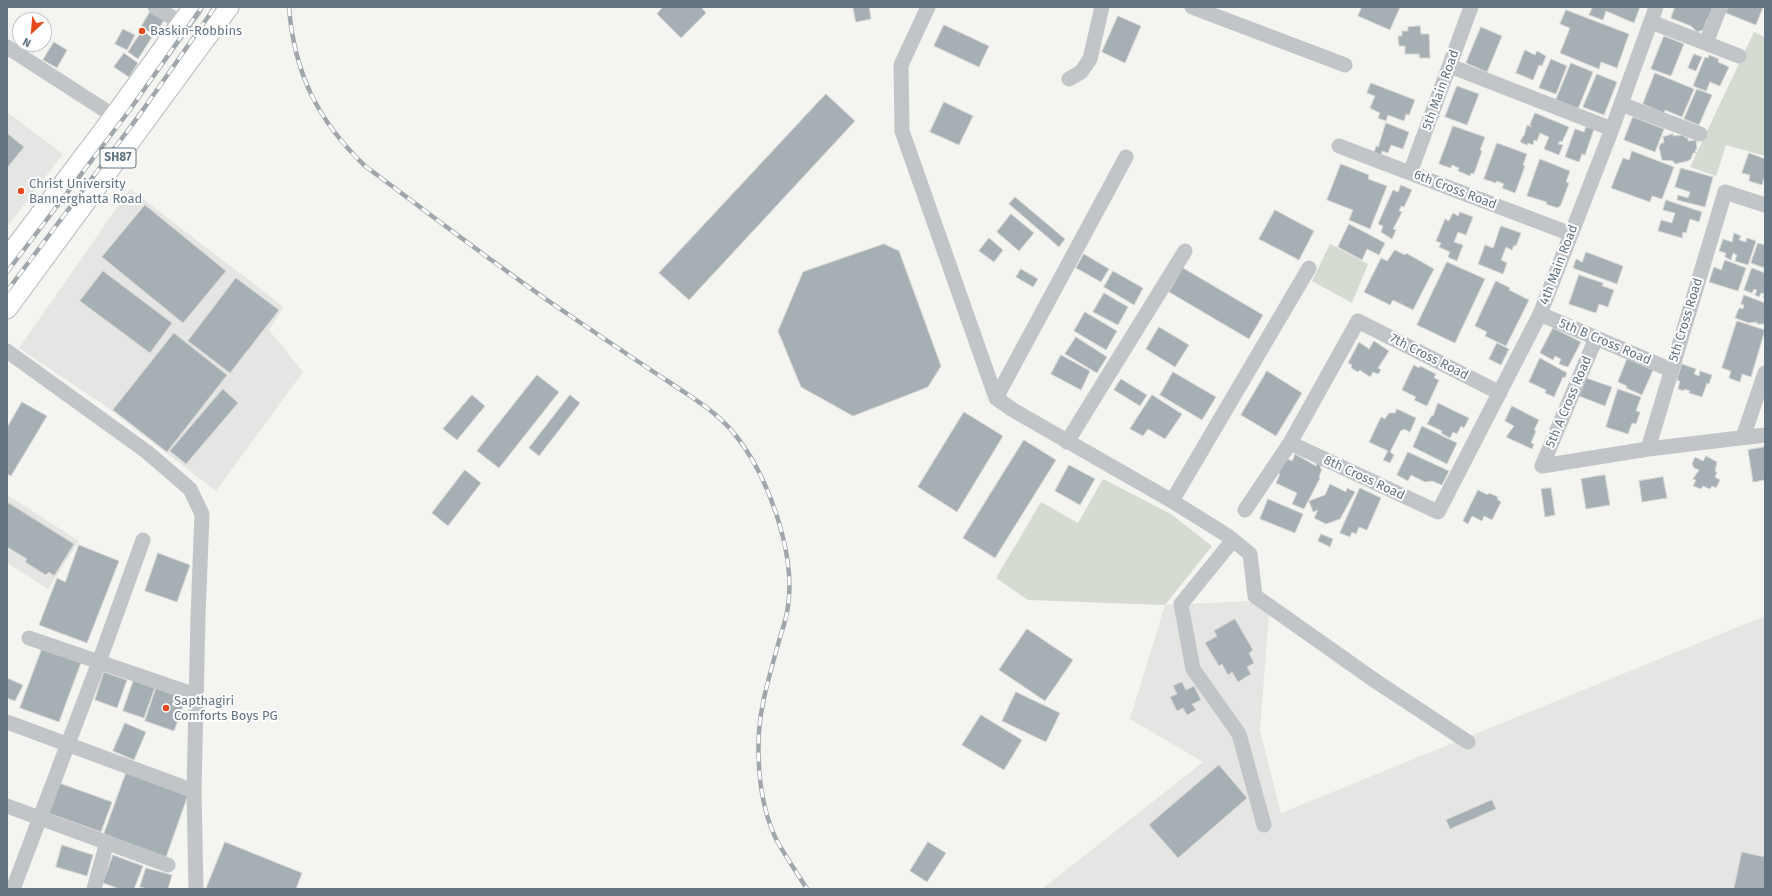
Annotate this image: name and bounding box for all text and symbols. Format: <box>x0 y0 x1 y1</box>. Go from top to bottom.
north arrow <box>12 12 52 52</box>
place label: Baskin-Robbins <box>150 23 242 39</box>
marker: Baskin-Robbins <box>137 26 147 36</box>
text: N <box>21 35 33 50</box>
street label: 5th Main Road <box>1419 48 1463 132</box>
road number: SH87 <box>100 148 136 168</box>
street label: 6th Cross Road <box>1411 167 1499 213</box>
place label: Christ University Bannerghatta Road <box>29 176 142 207</box>
marker: Christ University Bannerghatta Road <box>16 186 26 196</box>
street label: 4th Main Road <box>1537 223 1581 307</box>
street label: 5th Cross Road <box>1666 276 1706 364</box>
street label: 5th B Cross Road <box>1557 316 1653 368</box>
street label: 7th Cross Road <box>1387 330 1471 384</box>
street label: 5th A Cross Road <box>1543 354 1595 450</box>
street label: 8th Cross Road <box>1321 452 1407 504</box>
place label: Sapthagiri Comforts Boys PG <box>174 693 278 724</box>
marker: Sapthagiri Comforts Boys PG <box>161 703 171 713</box>

